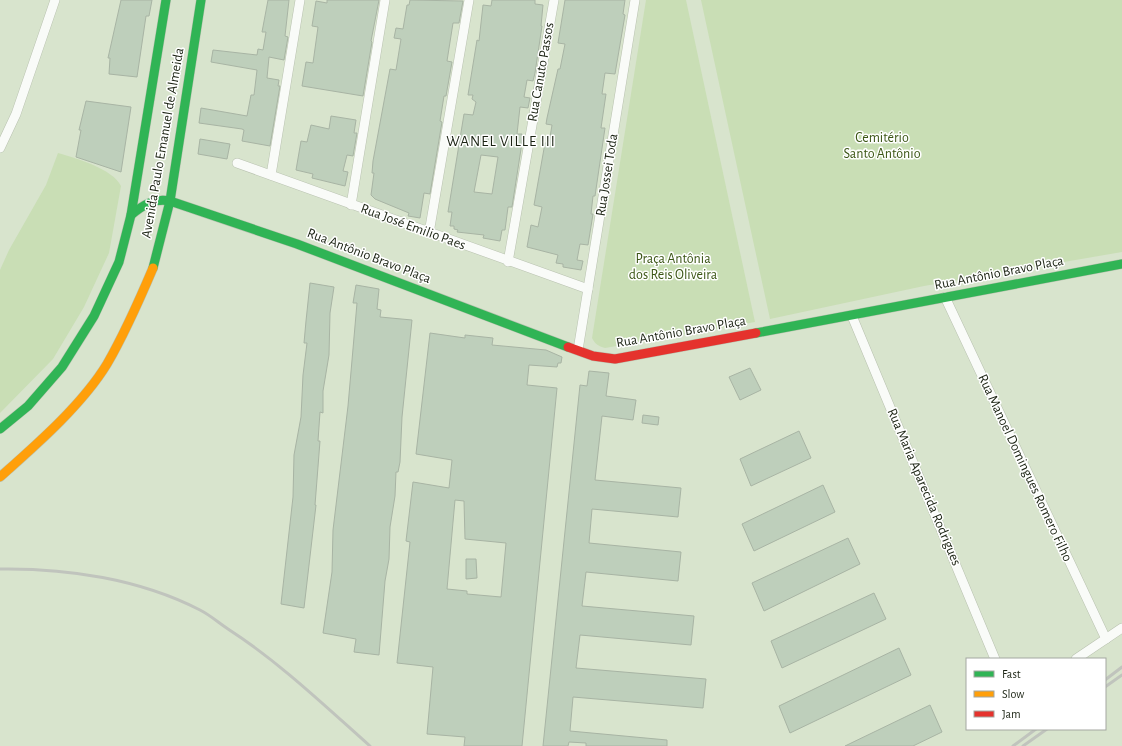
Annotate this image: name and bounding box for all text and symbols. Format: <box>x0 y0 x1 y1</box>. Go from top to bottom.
street label: Rua Canuto Passos <box>525 21 557 123</box>
street label: Avenida Paulo Emanuel de Almeida <box>139 46 187 239</box>
park label: Cemitério Santo Antônio <box>844 131 921 161</box>
street label: Rua Jossei Toda <box>594 132 621 217</box>
district label: WANEL VILLE III <box>446 134 556 149</box>
street label: Rua José Emilio Paes <box>359 202 467 252</box>
street label: Rua Antônio Bravo Plaça <box>305 226 433 286</box>
park label: Praça Antônia dos Reis Oliveira <box>629 252 718 282</box>
street label: Rua Antônio Bravo Plaça <box>933 254 1065 292</box>
street label: Rua Antônio Bravo Plaça <box>615 314 747 350</box>
street label: Rua Manoel Domingues Romero Filho <box>975 372 1075 564</box>
street label: Rua Maria Aparecida Rodrigues <box>884 406 964 568</box>
legend <box>966 658 1106 730</box>
text: Fast <box>1002 668 1021 680</box>
text: Slow <box>1002 688 1024 700</box>
text: Jam <box>1002 708 1021 720</box>

